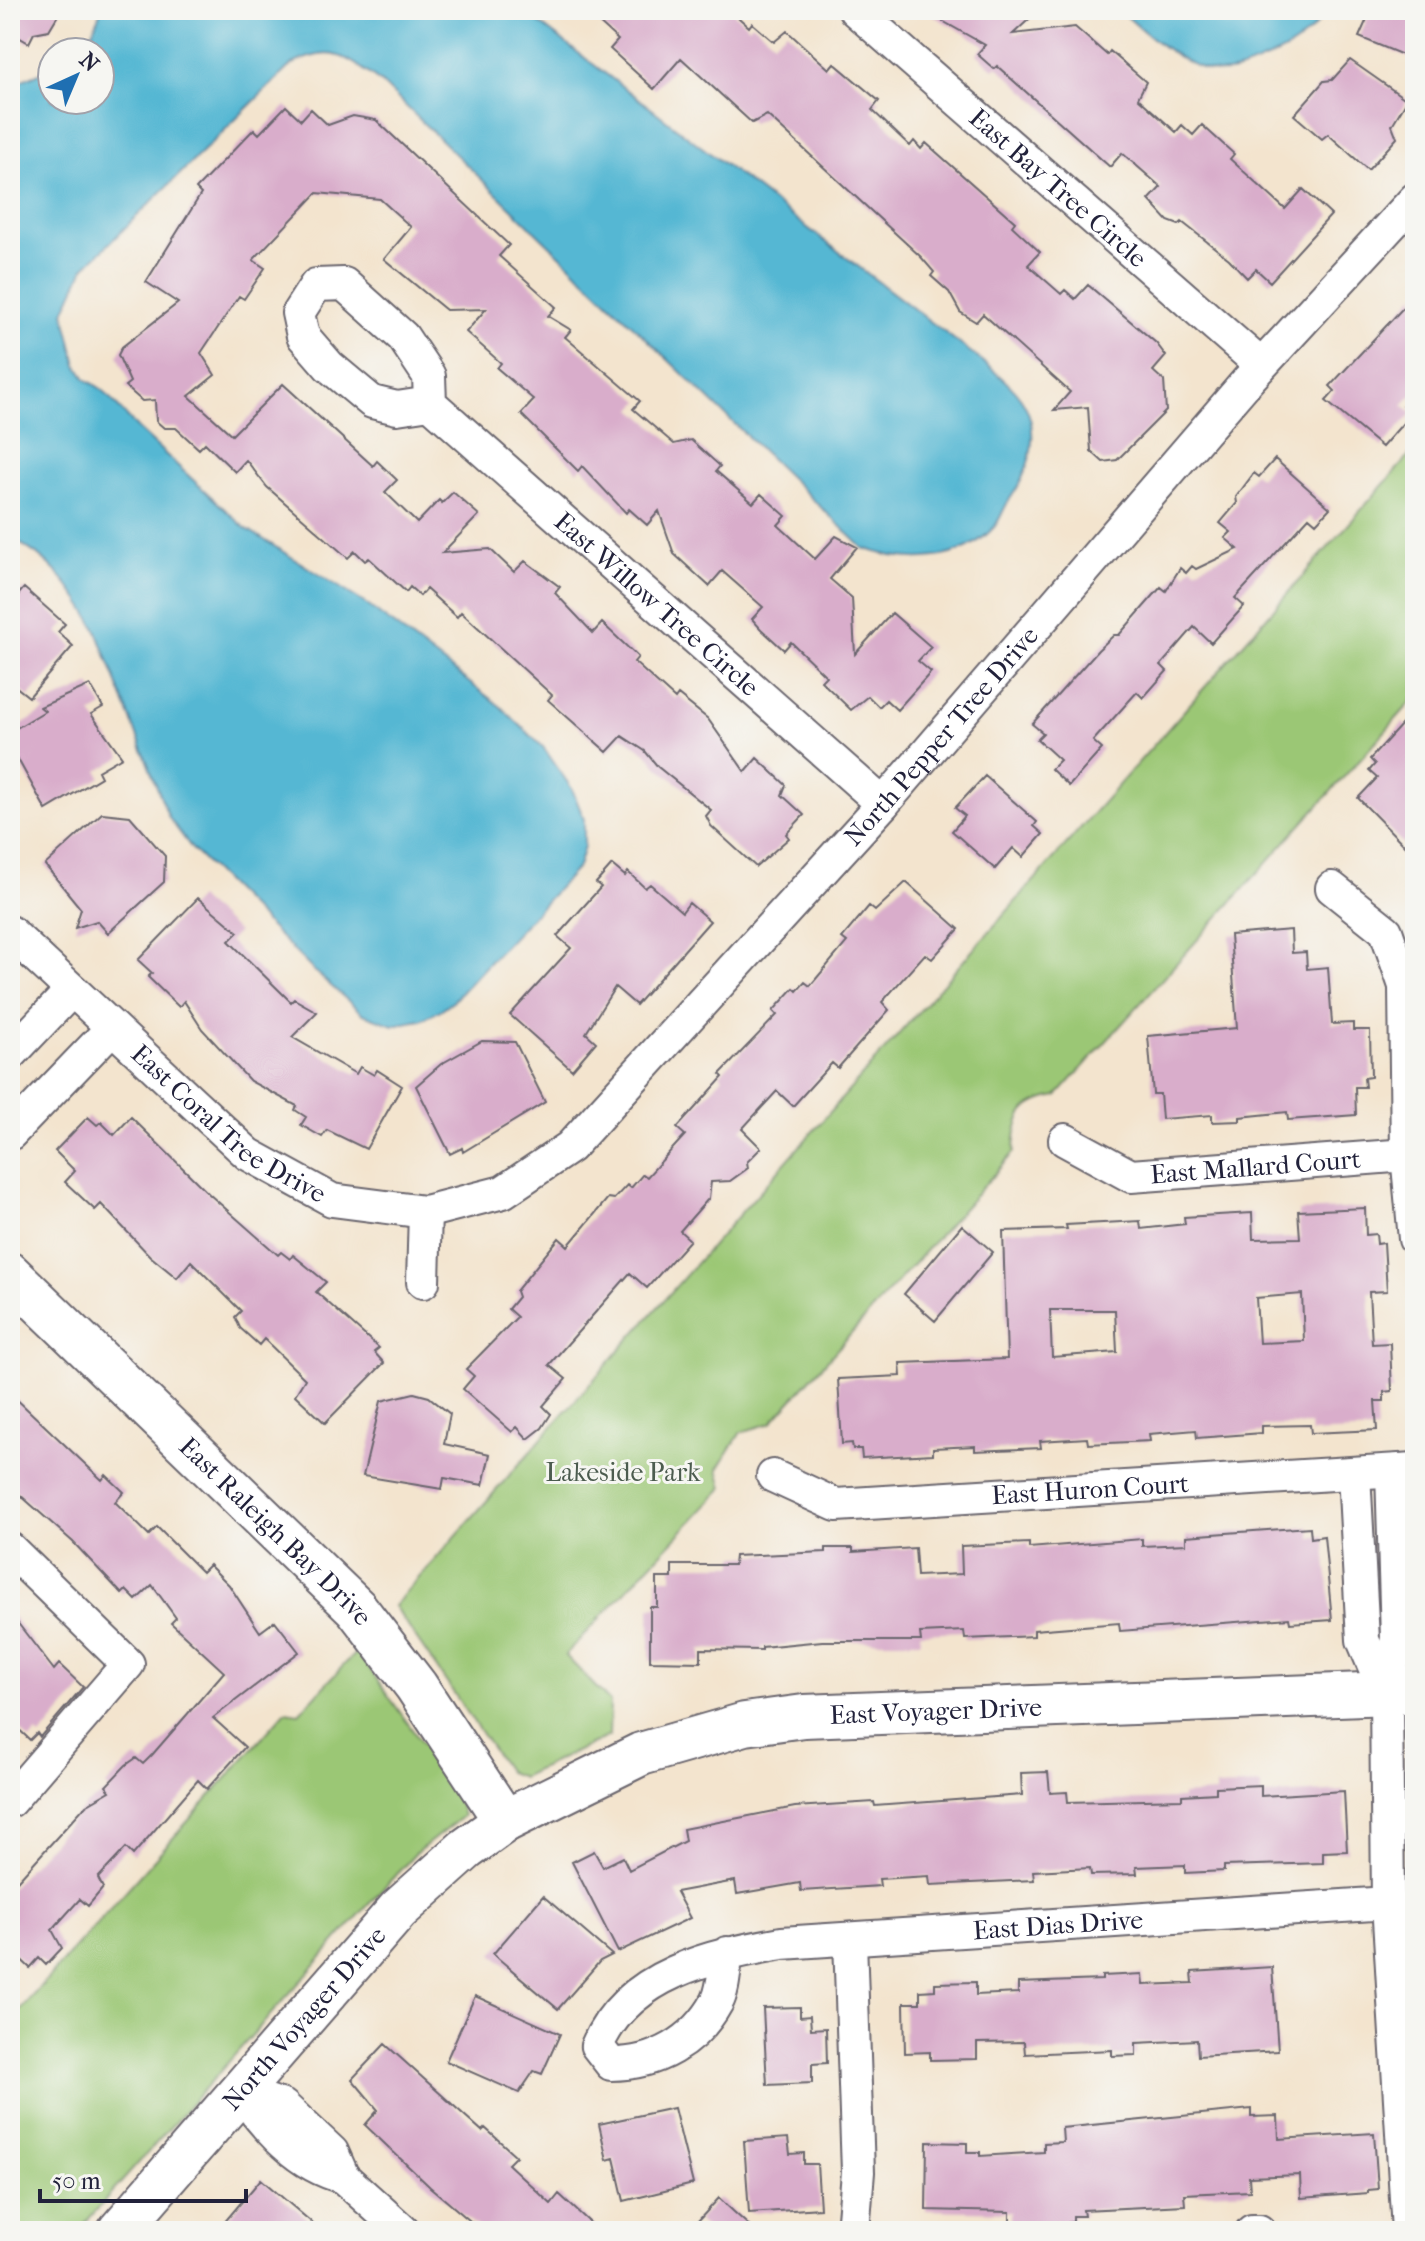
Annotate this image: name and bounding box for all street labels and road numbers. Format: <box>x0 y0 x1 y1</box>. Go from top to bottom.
street label: East Bay Tree Circle <box>963 102 1153 274</box>
street label: East Willow Tree Circle <box>548 505 766 703</box>
street label: North Pepper Tree Drive <box>837 620 1045 852</box>
street label: East Coral Tree Drive <box>125 1038 332 1209</box>
street label: East Mallard Court <box>1149 1143 1362 1190</box>
street label: East Raleigh Bay Drive <box>173 1431 379 1631</box>
street label: East Huron Court <box>991 1468 1190 1511</box>
street label: East Voyager Drive <box>829 1691 1043 1730</box>
street label: East Dias Drive <box>972 1904 1144 1946</box>
street label: North Voyager Drive <box>216 1920 392 2116</box>

